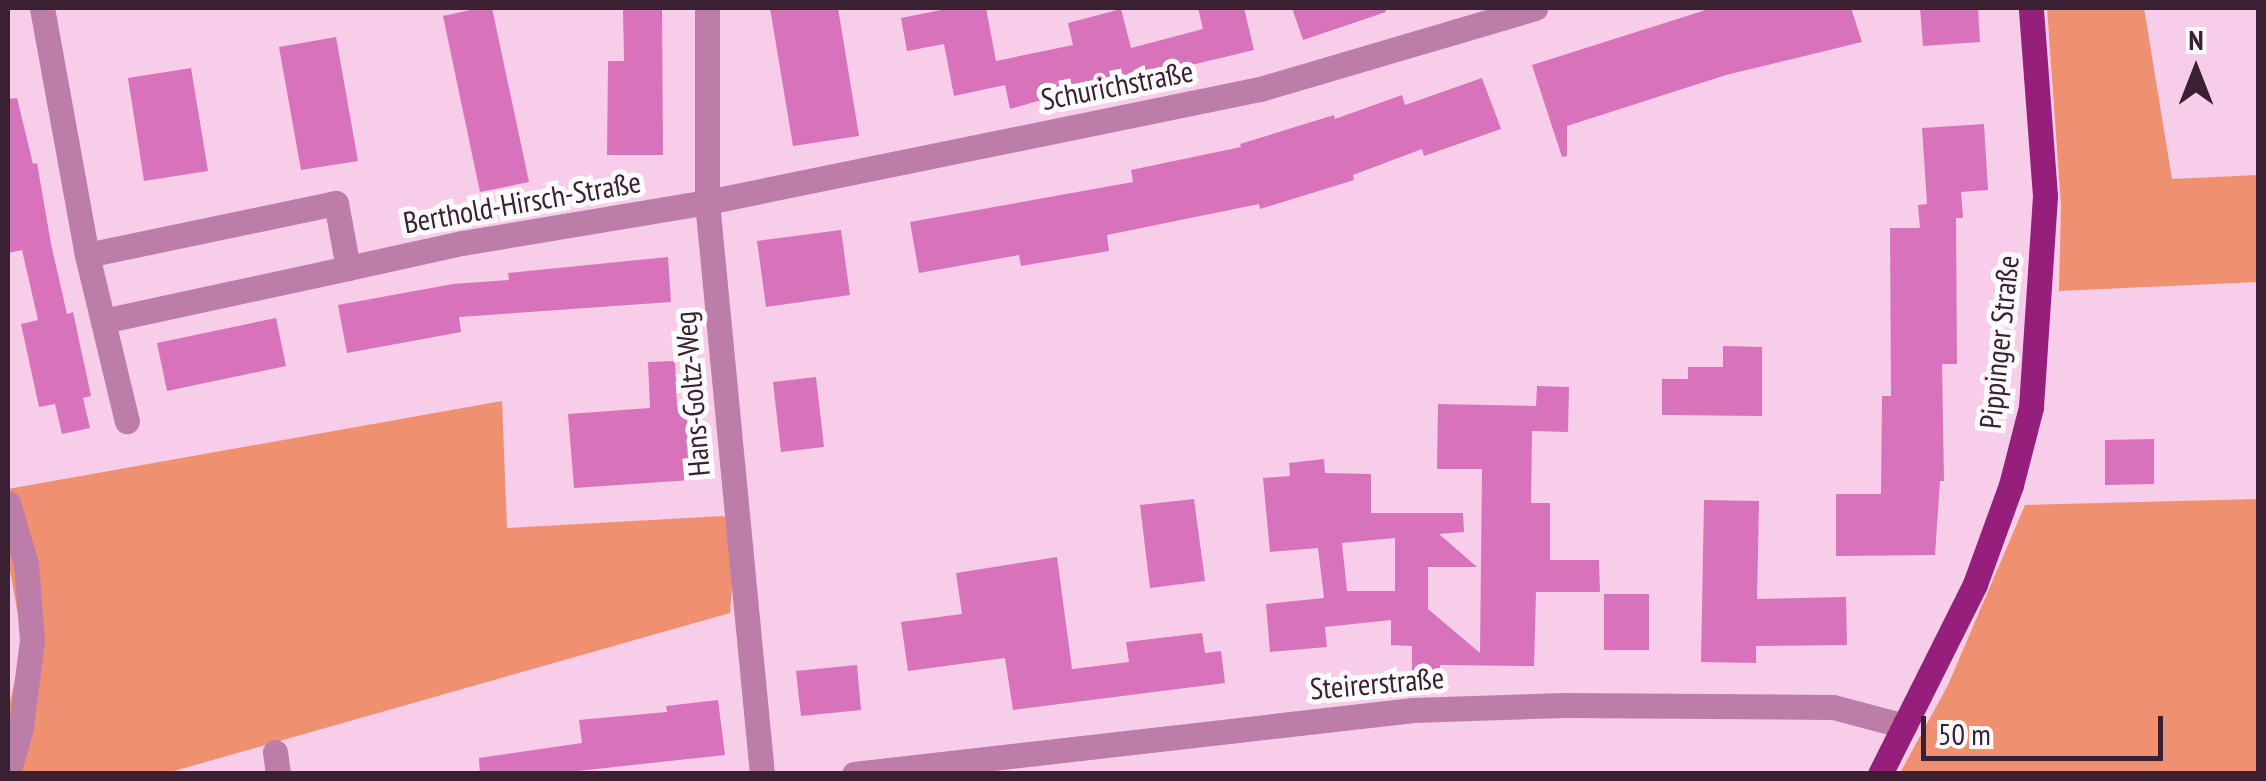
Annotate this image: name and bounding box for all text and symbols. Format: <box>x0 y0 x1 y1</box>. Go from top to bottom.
north arrow <box>2146 20 2246 120</box>
text: N <box>2188 21 2204 58</box>
street label: Schurichstraße <box>1038 53 1196 117</box>
street label: Berthold-Hirsch-Straße <box>400 163 644 241</box>
street label: Pippinger Straße <box>1972 254 2026 430</box>
street label: Hans-Goltz-Weg <box>667 310 717 478</box>
street label: Steirerstraße <box>1309 659 1445 707</box>
scale bar <box>1926 696 2168 758</box>
text: 50 m <box>1938 714 1991 753</box>

